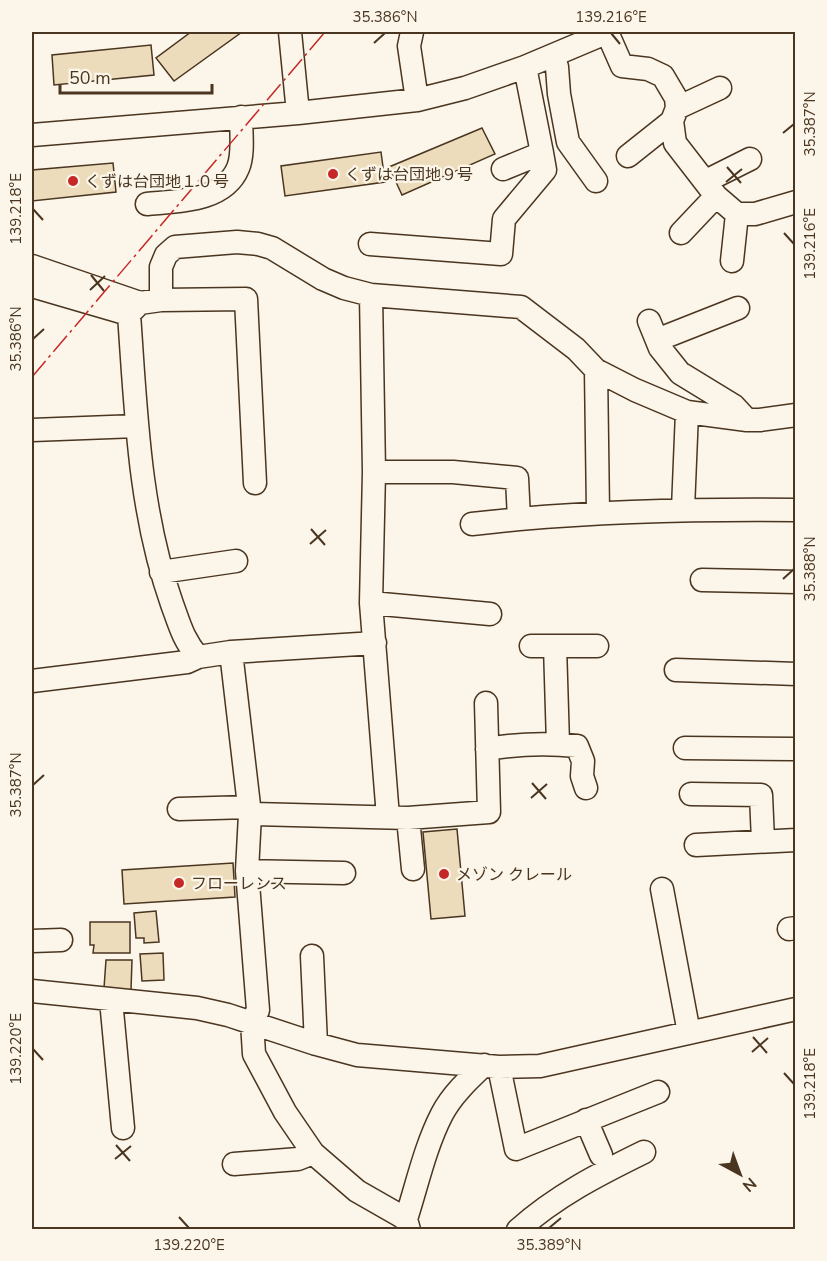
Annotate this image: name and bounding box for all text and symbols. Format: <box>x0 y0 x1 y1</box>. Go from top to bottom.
text: 35.386°N <box>352 7 418 27</box>
text: 139.216°E <box>575 7 647 27</box>
scale bar <box>60 57 212 95</box>
text: 50 m <box>69 66 111 90</box>
text: 35.387°N <box>800 91 820 157</box>
place label: くずは台団地９号 <box>345 164 473 186</box>
marker: くずは台団地９号 <box>326 167 340 181</box>
place label: くずは台団地１０号 <box>85 171 229 193</box>
text: 139.218°E <box>6 173 26 245</box>
marker: くずは台団地１０号 <box>66 174 80 188</box>
text: 139.216°E <box>800 208 820 280</box>
text: 35.386°N <box>6 306 26 372</box>
text: 35.388°N <box>800 536 820 602</box>
text: 35.387°N <box>6 752 26 818</box>
place label: メゾン クレール <box>456 864 572 886</box>
marker: メゾン クレール <box>437 867 451 881</box>
place label: フローレンス <box>191 873 287 895</box>
marker: フローレンス <box>172 876 186 890</box>
text: 139.220°E <box>6 1013 26 1085</box>
text: 139.218°E <box>800 1048 820 1120</box>
north arrow <box>710 1144 770 1204</box>
text: N <box>737 1172 761 1197</box>
text: 139.220°E <box>153 1235 225 1255</box>
text: 35.389°N <box>516 1235 582 1255</box>

